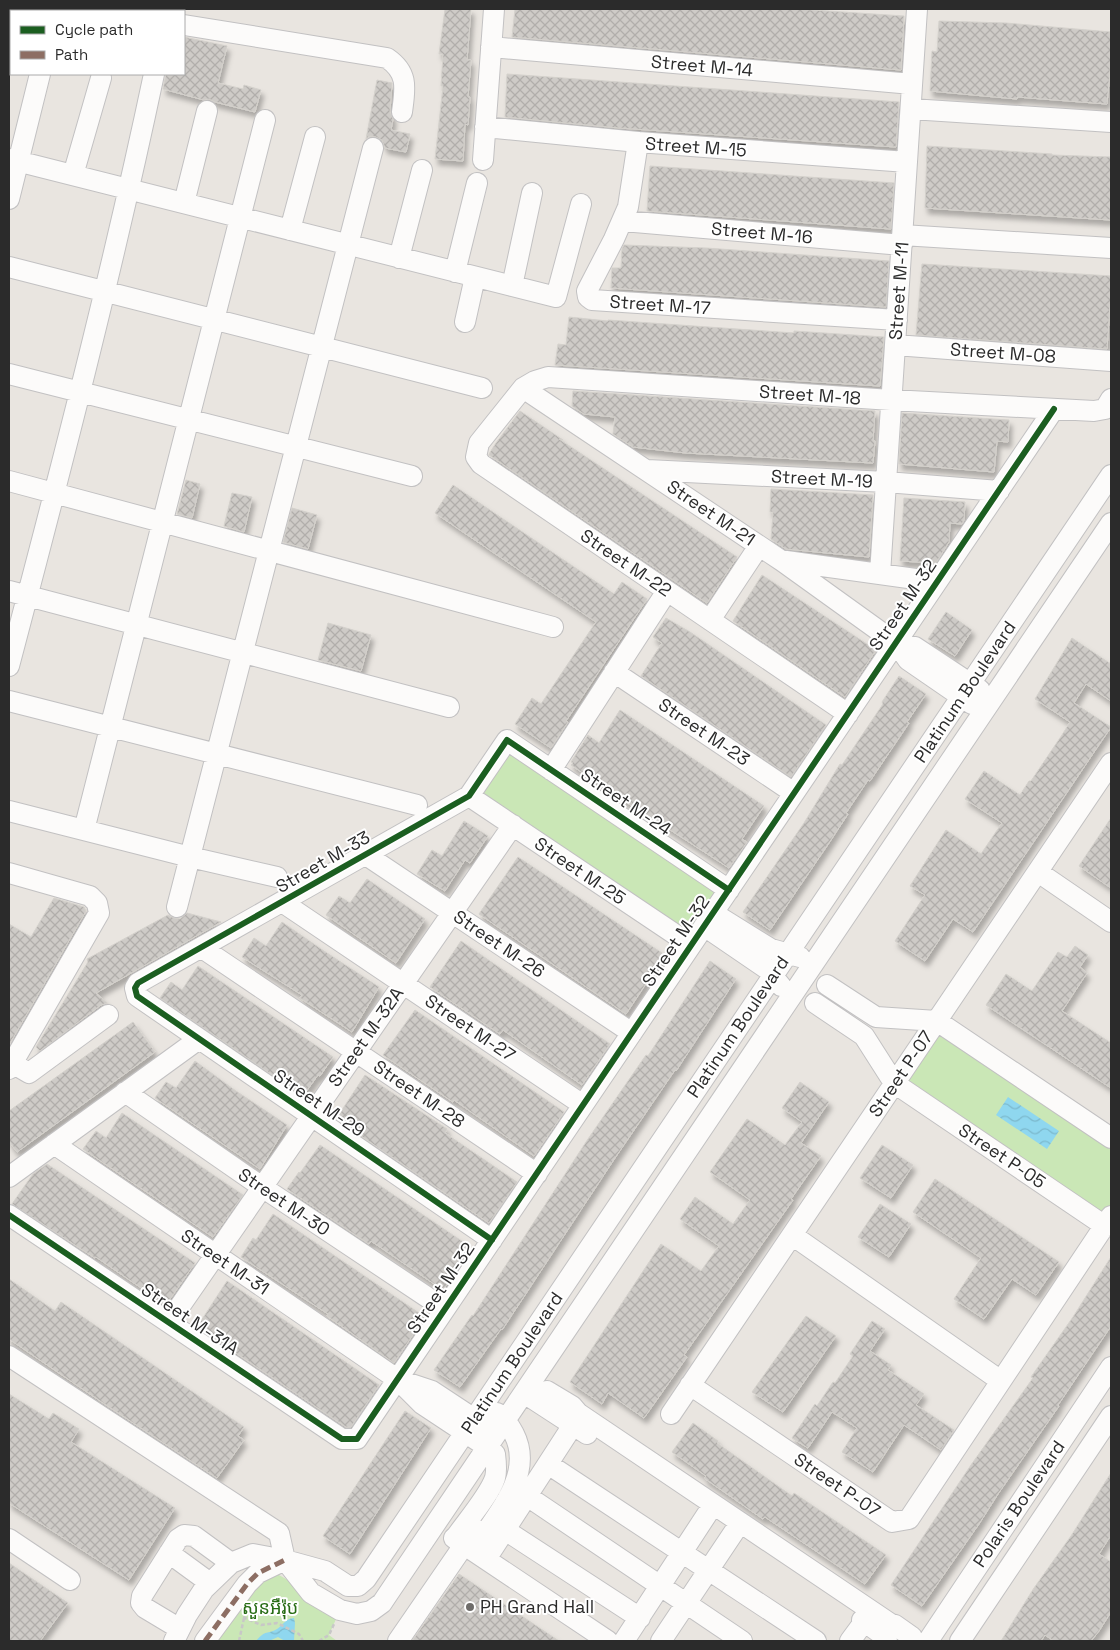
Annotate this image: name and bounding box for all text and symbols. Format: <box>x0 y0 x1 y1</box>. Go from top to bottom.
legend <box>10 10 185 75</box>
text: Cycle path <box>55 20 133 39</box>
text: Path <box>55 45 88 64</box>
street label: Street M-14 <box>650 50 754 81</box>
street label: Street M-15 <box>644 131 748 162</box>
street label: Street M-16 <box>710 217 814 248</box>
street label: Street M-11 <box>884 241 913 341</box>
street label: Street M-17 <box>609 290 711 319</box>
street label: Street M-08 <box>949 337 1057 368</box>
street label: Street M-18 <box>758 379 862 410</box>
street label: Street M-19 <box>771 464 874 493</box>
street label: Street M-21 <box>663 475 760 551</box>
street label: Street M-22 <box>576 524 676 602</box>
street label: Street M-32 <box>864 555 942 655</box>
street label: Platinum Boulevard <box>909 616 1021 767</box>
street label: Street M-23 <box>654 693 754 770</box>
street label: Street M-24 <box>576 763 676 840</box>
street label: Street M-33 <box>271 825 374 898</box>
street label: Street M-25 <box>530 832 630 909</box>
street label: Street M-32 <box>637 891 715 991</box>
street label: Street M-26 <box>449 905 549 983</box>
street label: Platinum Boulevard <box>682 951 794 1102</box>
street label: Street M-32A <box>323 982 408 1091</box>
street label: Street M-27 <box>421 989 520 1066</box>
street label: Street P-07 <box>863 1026 938 1121</box>
street label: Street M-28 <box>369 1055 469 1133</box>
street label: Street M-29 <box>269 1064 369 1142</box>
street label: Street P-05 <box>954 1118 1050 1193</box>
street label: Street M-30 <box>234 1162 335 1241</box>
street label: Street M-31 <box>177 1224 274 1300</box>
street label: Street M-32 <box>402 1238 480 1338</box>
street label: Street M-31A <box>137 1277 244 1360</box>
street label: Platinum Boulevard <box>456 1287 568 1438</box>
street label: Polaris Boulevard <box>968 1436 1070 1572</box>
street label: Street P-07 <box>790 1447 885 1522</box>
place label: PH Grand Hall <box>480 1595 594 1618</box>
park label: សួនអឺរ៉ុប <box>242 1596 298 1620</box>
marker: PH Grand Hall <box>464 1601 476 1613</box>

